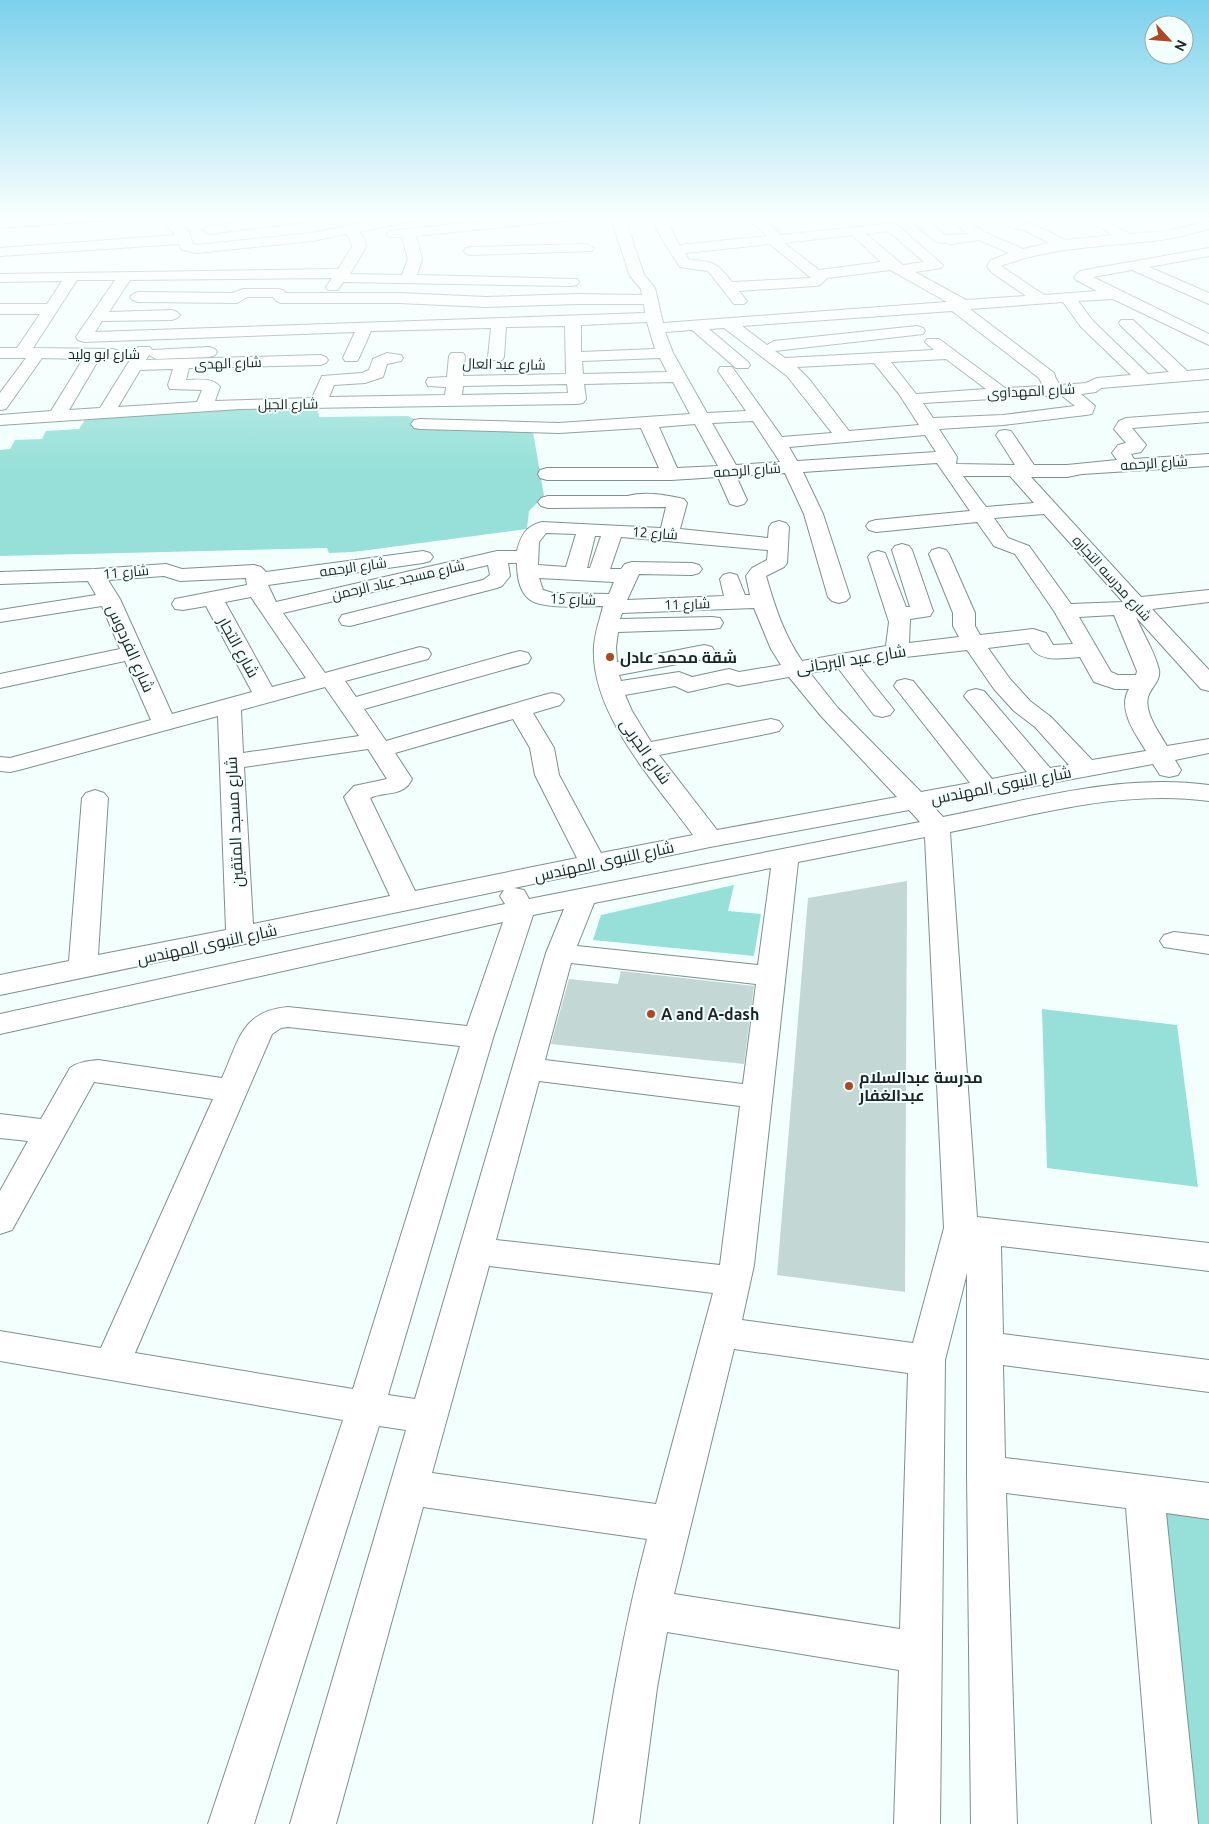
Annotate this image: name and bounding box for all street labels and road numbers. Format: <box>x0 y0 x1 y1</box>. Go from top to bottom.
street label: شارع ابو وليد <box>68 346 140 363</box>
street label: شارع الهدى <box>194 354 262 373</box>
street label: شارع عبد العال <box>462 355 546 374</box>
street label: شارع المهداوى <box>987 381 1075 402</box>
street label: شارع الجبل <box>258 395 318 414</box>
street label: شارع الرحمه <box>1120 453 1188 474</box>
street label: شارع الرحمه <box>713 460 781 481</box>
street label: شارع 12 <box>631 523 679 544</box>
street label: شارع مدرسه التجاره <box>1069 532 1155 625</box>
street label: شارع الرحمه <box>318 554 388 581</box>
street label: شارع مسجد عباد الرحمن <box>330 557 466 604</box>
street label: شارع 11 <box>102 562 150 583</box>
street label: شارع 15 <box>550 590 596 609</box>
street label: شارع 11 <box>664 595 710 614</box>
street label: شارع الفردوس <box>101 601 158 696</box>
street label: شارع التجار <box>212 613 263 682</box>
street label: شارع عيد البرجانى <box>795 641 908 680</box>
street label: شارع الجربى <box>614 715 675 789</box>
street label: شارع مسجد المتقين <box>222 756 249 888</box>
street label: شارع النبوى المهندس <box>929 763 1073 810</box>
street label: شارع النبوى المهندس <box>532 837 676 888</box>
street label: شارع النبوى المهندس <box>135 920 279 971</box>

